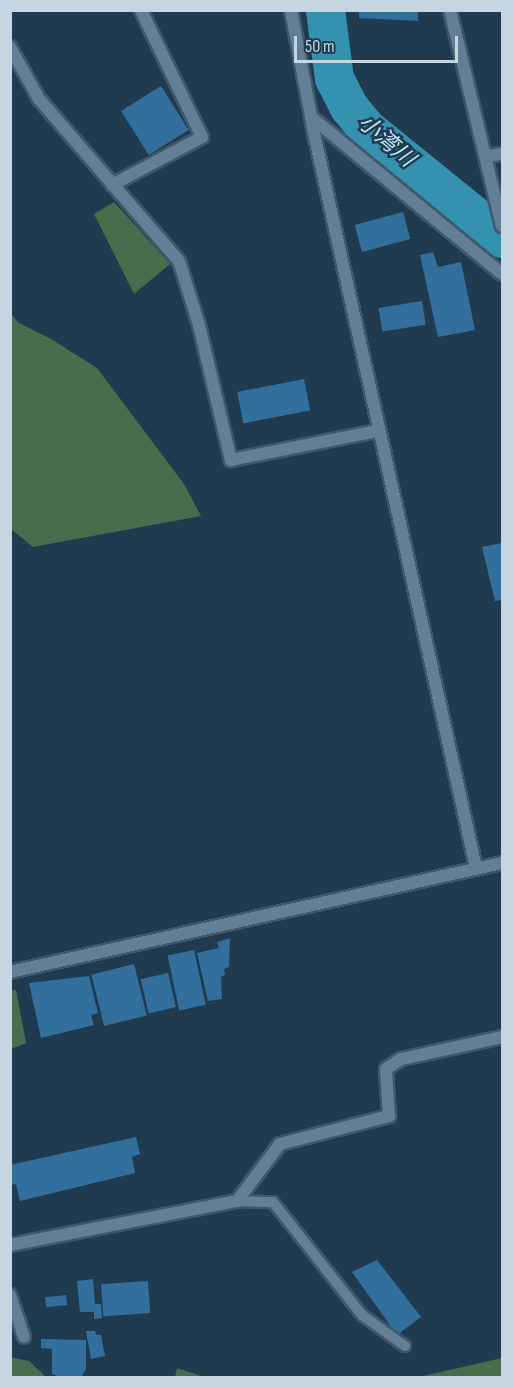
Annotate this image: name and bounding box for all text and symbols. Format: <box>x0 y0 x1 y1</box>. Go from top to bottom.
scale bar <box>297 24 460 62</box>
text: 50 m <box>305 36 335 57</box>
water label: 小湾川 <box>352 109 420 173</box>

